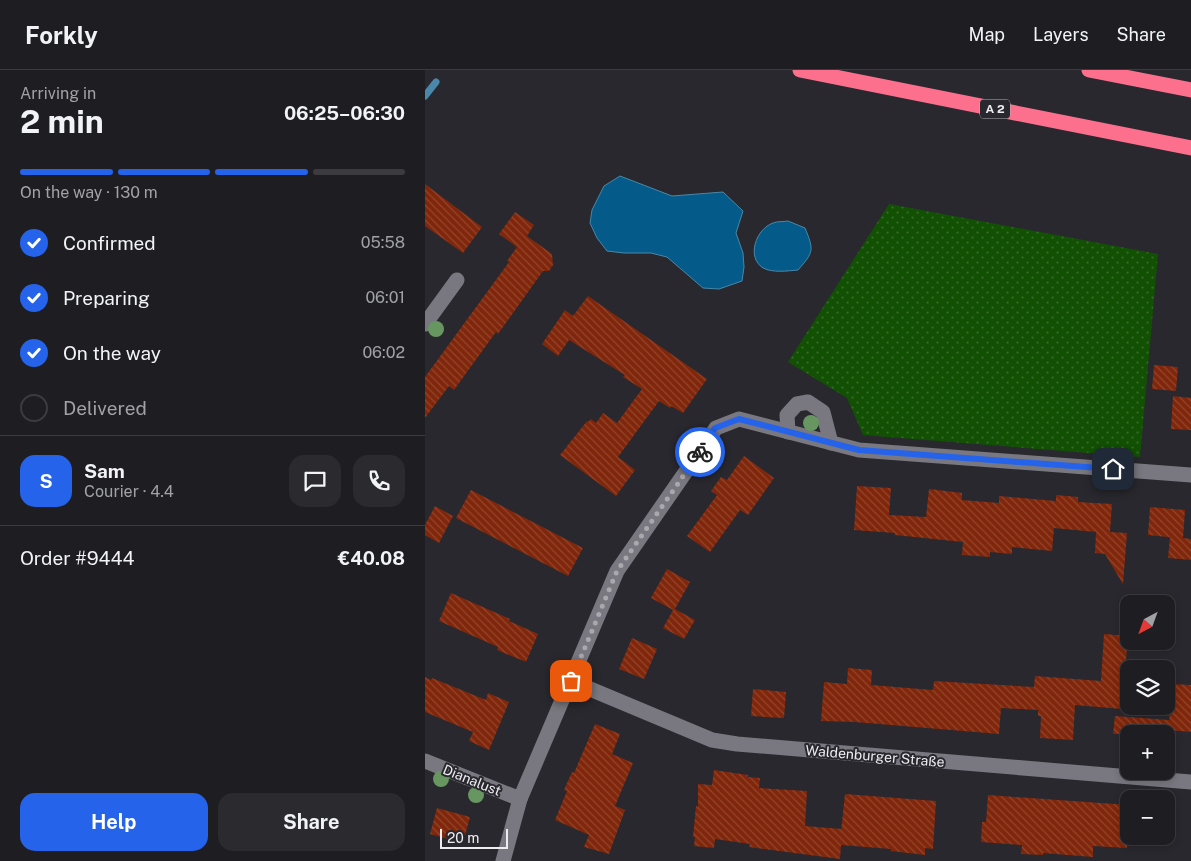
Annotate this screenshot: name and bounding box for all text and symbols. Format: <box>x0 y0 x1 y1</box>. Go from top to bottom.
text: Forkly <box>25 21 98 49</box>
text: Map <box>969 24 1005 45</box>
text: Layers <box>1033 24 1089 45</box>
text: Share <box>1117 24 1166 45</box>
text: Arriving in <box>20 84 96 103</box>
road number: A 2 <box>980 100 1010 118</box>
text: 06:25–06:30 <box>284 102 405 124</box>
text: 2 min <box>20 103 104 140</box>
text: On the way · 130 m <box>20 183 158 202</box>
icon: check <box>20 229 48 257</box>
text: Confirmed <box>63 232 156 254</box>
text: 05:58 <box>361 233 405 252</box>
icon: check <box>20 284 48 312</box>
text: Preparing <box>63 287 150 309</box>
text: 06:01 <box>365 288 405 307</box>
icon: check <box>20 339 48 367</box>
text: On the way <box>63 342 161 364</box>
text: 06:02 <box>362 343 405 362</box>
text: Delivered <box>63 397 147 419</box>
courier <box>675 427 725 477</box>
icon: bike <box>686 438 714 466</box>
pin <box>1092 448 1134 490</box>
button: chat <box>289 455 341 507</box>
button: phone <box>353 455 405 507</box>
icon: home <box>1099 455 1127 483</box>
text: Sam <box>84 460 125 482</box>
text: S <box>39 470 53 492</box>
text: Courier · 4.4 <box>84 482 174 501</box>
text: Order #9444 <box>20 547 134 569</box>
text: €40.08 <box>338 547 405 569</box>
north arrow <box>1120 595 1175 650</box>
map controls <box>1120 595 1175 845</box>
pin <box>550 660 592 702</box>
button: layers <box>1120 660 1175 715</box>
icon: bag <box>557 667 585 695</box>
button: + <box>1120 725 1175 780</box>
street label: Waldenburger Straße <box>805 742 945 770</box>
street label: Dianalust <box>441 761 503 799</box>
button: − <box>1120 790 1175 845</box>
button: Help <box>20 793 208 851</box>
button: Share <box>218 793 405 851</box>
scale bar <box>440 826 507 849</box>
text: 20 m <box>447 830 479 846</box>

